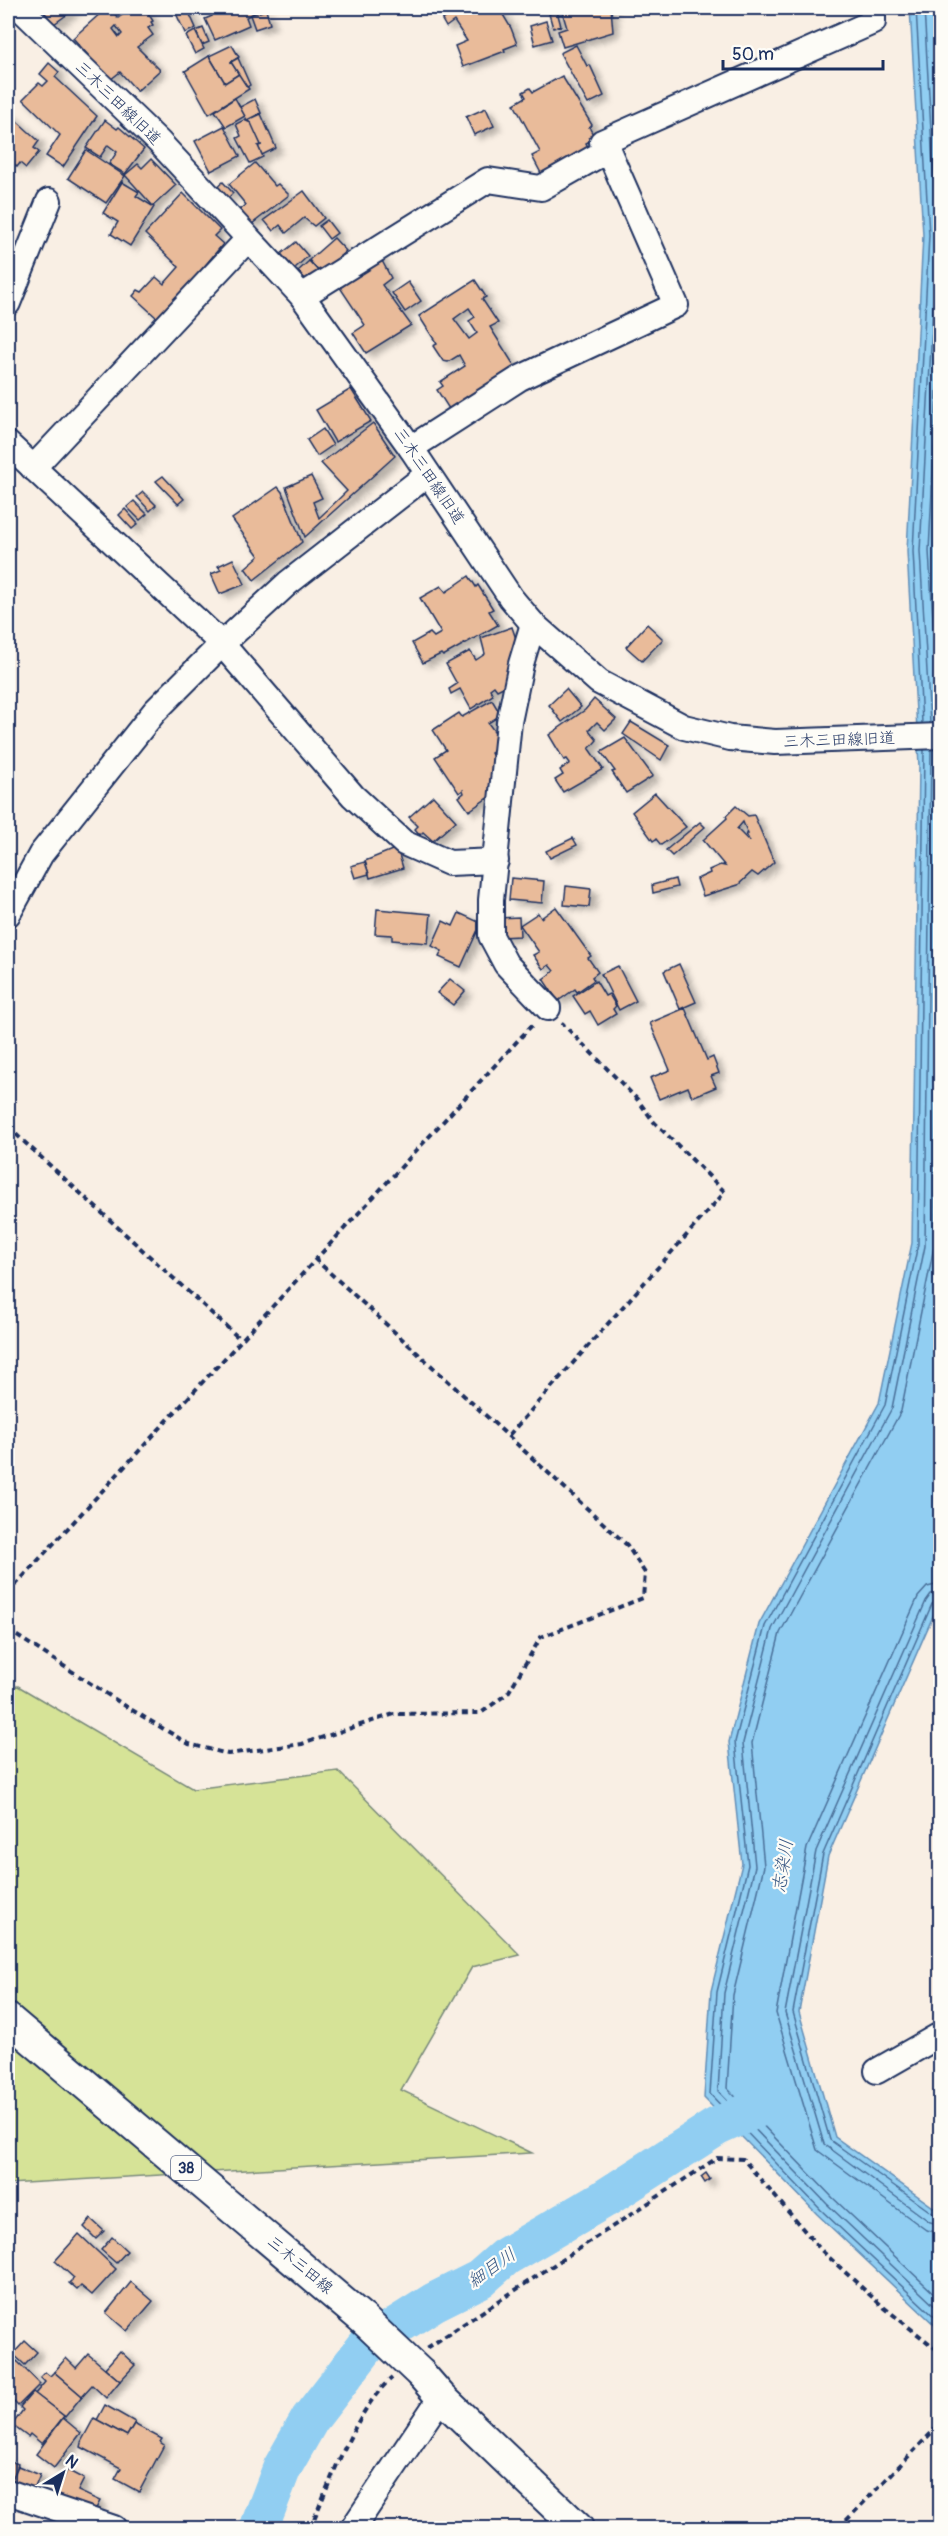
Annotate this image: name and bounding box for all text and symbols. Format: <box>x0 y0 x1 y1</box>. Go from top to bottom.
scale bar <box>723 33 884 71</box>
text: 50 m <box>732 43 774 66</box>
street label: 三木三田線旧道 <box>71 57 165 149</box>
street label: 三木三田線旧道 <box>389 424 469 528</box>
street label: 三木三田線旧道 <box>783 728 895 752</box>
water label: 志染川 <box>767 1838 799 1894</box>
road number: 38 <box>171 2156 201 2180</box>
street label: 三木三田線 <box>263 2232 337 2298</box>
water label: 細目川 <box>463 2243 521 2293</box>
north arrow <box>33 2443 93 2503</box>
text: N <box>61 2451 82 2473</box>

